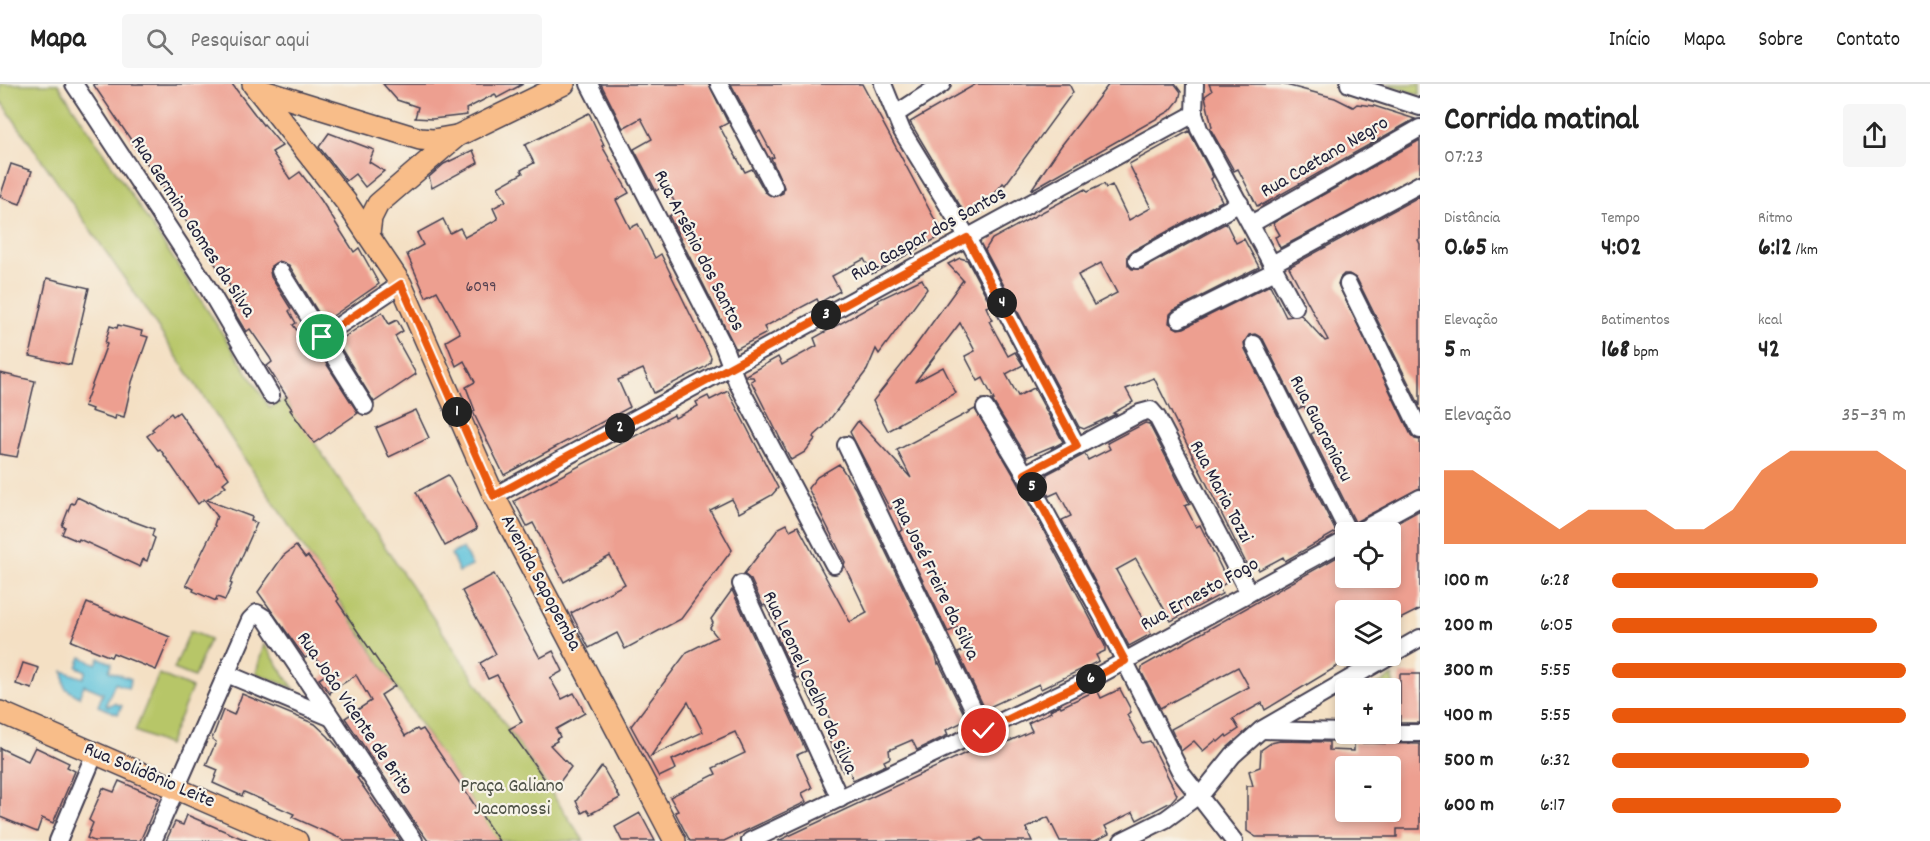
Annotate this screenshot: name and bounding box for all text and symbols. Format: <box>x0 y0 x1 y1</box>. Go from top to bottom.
search box <box>122 14 542 68</box>
text: Mapa <box>30 21 86 61</box>
icon: search <box>143 25 176 58</box>
text: Pesquisar aqui <box>191 26 309 57</box>
text: Início <box>1609 26 1650 56</box>
text: Mapa <box>1683 26 1725 56</box>
text: Sobre <box>1758 26 1803 56</box>
text: Contato <box>1836 26 1900 56</box>
text: Corrida matinal <box>1444 98 1639 145</box>
button: share <box>1843 104 1906 167</box>
street label: Rua Caetano Negro <box>1256 110 1394 206</box>
street label: Rua Germino Gomes da Silva <box>123 131 262 324</box>
text: 07:23 <box>1444 144 1484 172</box>
street label: Rua Arsênio dos Santos <box>645 166 751 336</box>
street label: Rua Gaspar dos Santos <box>846 181 1012 289</box>
text: Distância <box>1444 207 1500 230</box>
text: Tempo <box>1601 207 1640 230</box>
text: Ritmo <box>1758 207 1793 230</box>
text: 0.65 <box>1444 230 1487 267</box>
text: 4:02 <box>1601 230 1642 267</box>
text: 6:12 <box>1758 230 1792 267</box>
text: km <box>1487 239 1508 262</box>
text: /km <box>1792 239 1818 262</box>
house number: 6099 <box>465 276 497 299</box>
pin: 4 <box>987 288 1017 318</box>
text: 4 <box>999 291 1005 314</box>
pin: 3 <box>811 300 841 330</box>
text: 3 <box>822 303 830 326</box>
text: Elevação <box>1444 309 1498 332</box>
text: Batimentos <box>1601 309 1670 332</box>
text: kcal <box>1758 309 1782 332</box>
pin <box>296 311 347 362</box>
icon: arrive <box>305 320 338 353</box>
text: 5 <box>1444 332 1456 369</box>
text: 168 <box>1601 332 1630 369</box>
text: 42 <box>1758 332 1780 369</box>
text: m <box>1456 341 1471 364</box>
text: bpm <box>1630 341 1659 364</box>
street label: Rua Guaraniacu <box>1281 371 1359 487</box>
pin: 1 <box>442 397 472 427</box>
text: 1 <box>455 400 459 423</box>
text: Elevação <box>1444 402 1511 430</box>
text: 35–39 m <box>1842 402 1906 430</box>
pin: 2 <box>605 413 635 443</box>
text: 2 <box>617 416 624 439</box>
street label: Rua Maria Tozzi <box>1181 436 1259 549</box>
pin: 5 <box>1017 472 1047 502</box>
text: 5 <box>1028 475 1036 498</box>
street label: Rua José Freire da Silva <box>882 493 986 666</box>
street label: Avenida Sapopemba <box>492 510 588 657</box>
map controls <box>1335 522 1401 822</box>
button: locate <box>1335 522 1401 588</box>
street label: Rua Ernesto Fogo <box>1136 551 1264 639</box>
text: 100 m <box>1444 567 1489 595</box>
text: 6:28 <box>1540 567 1570 595</box>
street label: Rua Leonel Coelho da Silva <box>754 587 864 780</box>
button: layers <box>1335 600 1401 666</box>
text: 200 m <box>1444 612 1493 640</box>
text: 6:05 <box>1540 612 1573 640</box>
street label: Rua João Vicente de Brito <box>289 627 419 801</box>
text: 300 m <box>1444 657 1493 685</box>
text: 5:55 <box>1540 657 1571 685</box>
pin: 6 <box>1076 664 1106 694</box>
text: 6 <box>1087 667 1095 690</box>
button: + <box>1335 678 1401 744</box>
text: 400 m <box>1444 702 1492 730</box>
text: 5:55 <box>1540 702 1571 730</box>
pin <box>958 705 1009 756</box>
icon: check <box>967 714 1000 747</box>
street label: Rua Solidônio Leite <box>79 736 219 816</box>
text: 500 m <box>1444 747 1493 775</box>
text: 6:32 <box>1540 747 1571 775</box>
button: − <box>1335 756 1401 822</box>
park label: Praça Galiano Jacomossi <box>460 773 564 824</box>
text: 600 m <box>1444 792 1494 820</box>
text: 6:17 <box>1540 792 1565 820</box>

